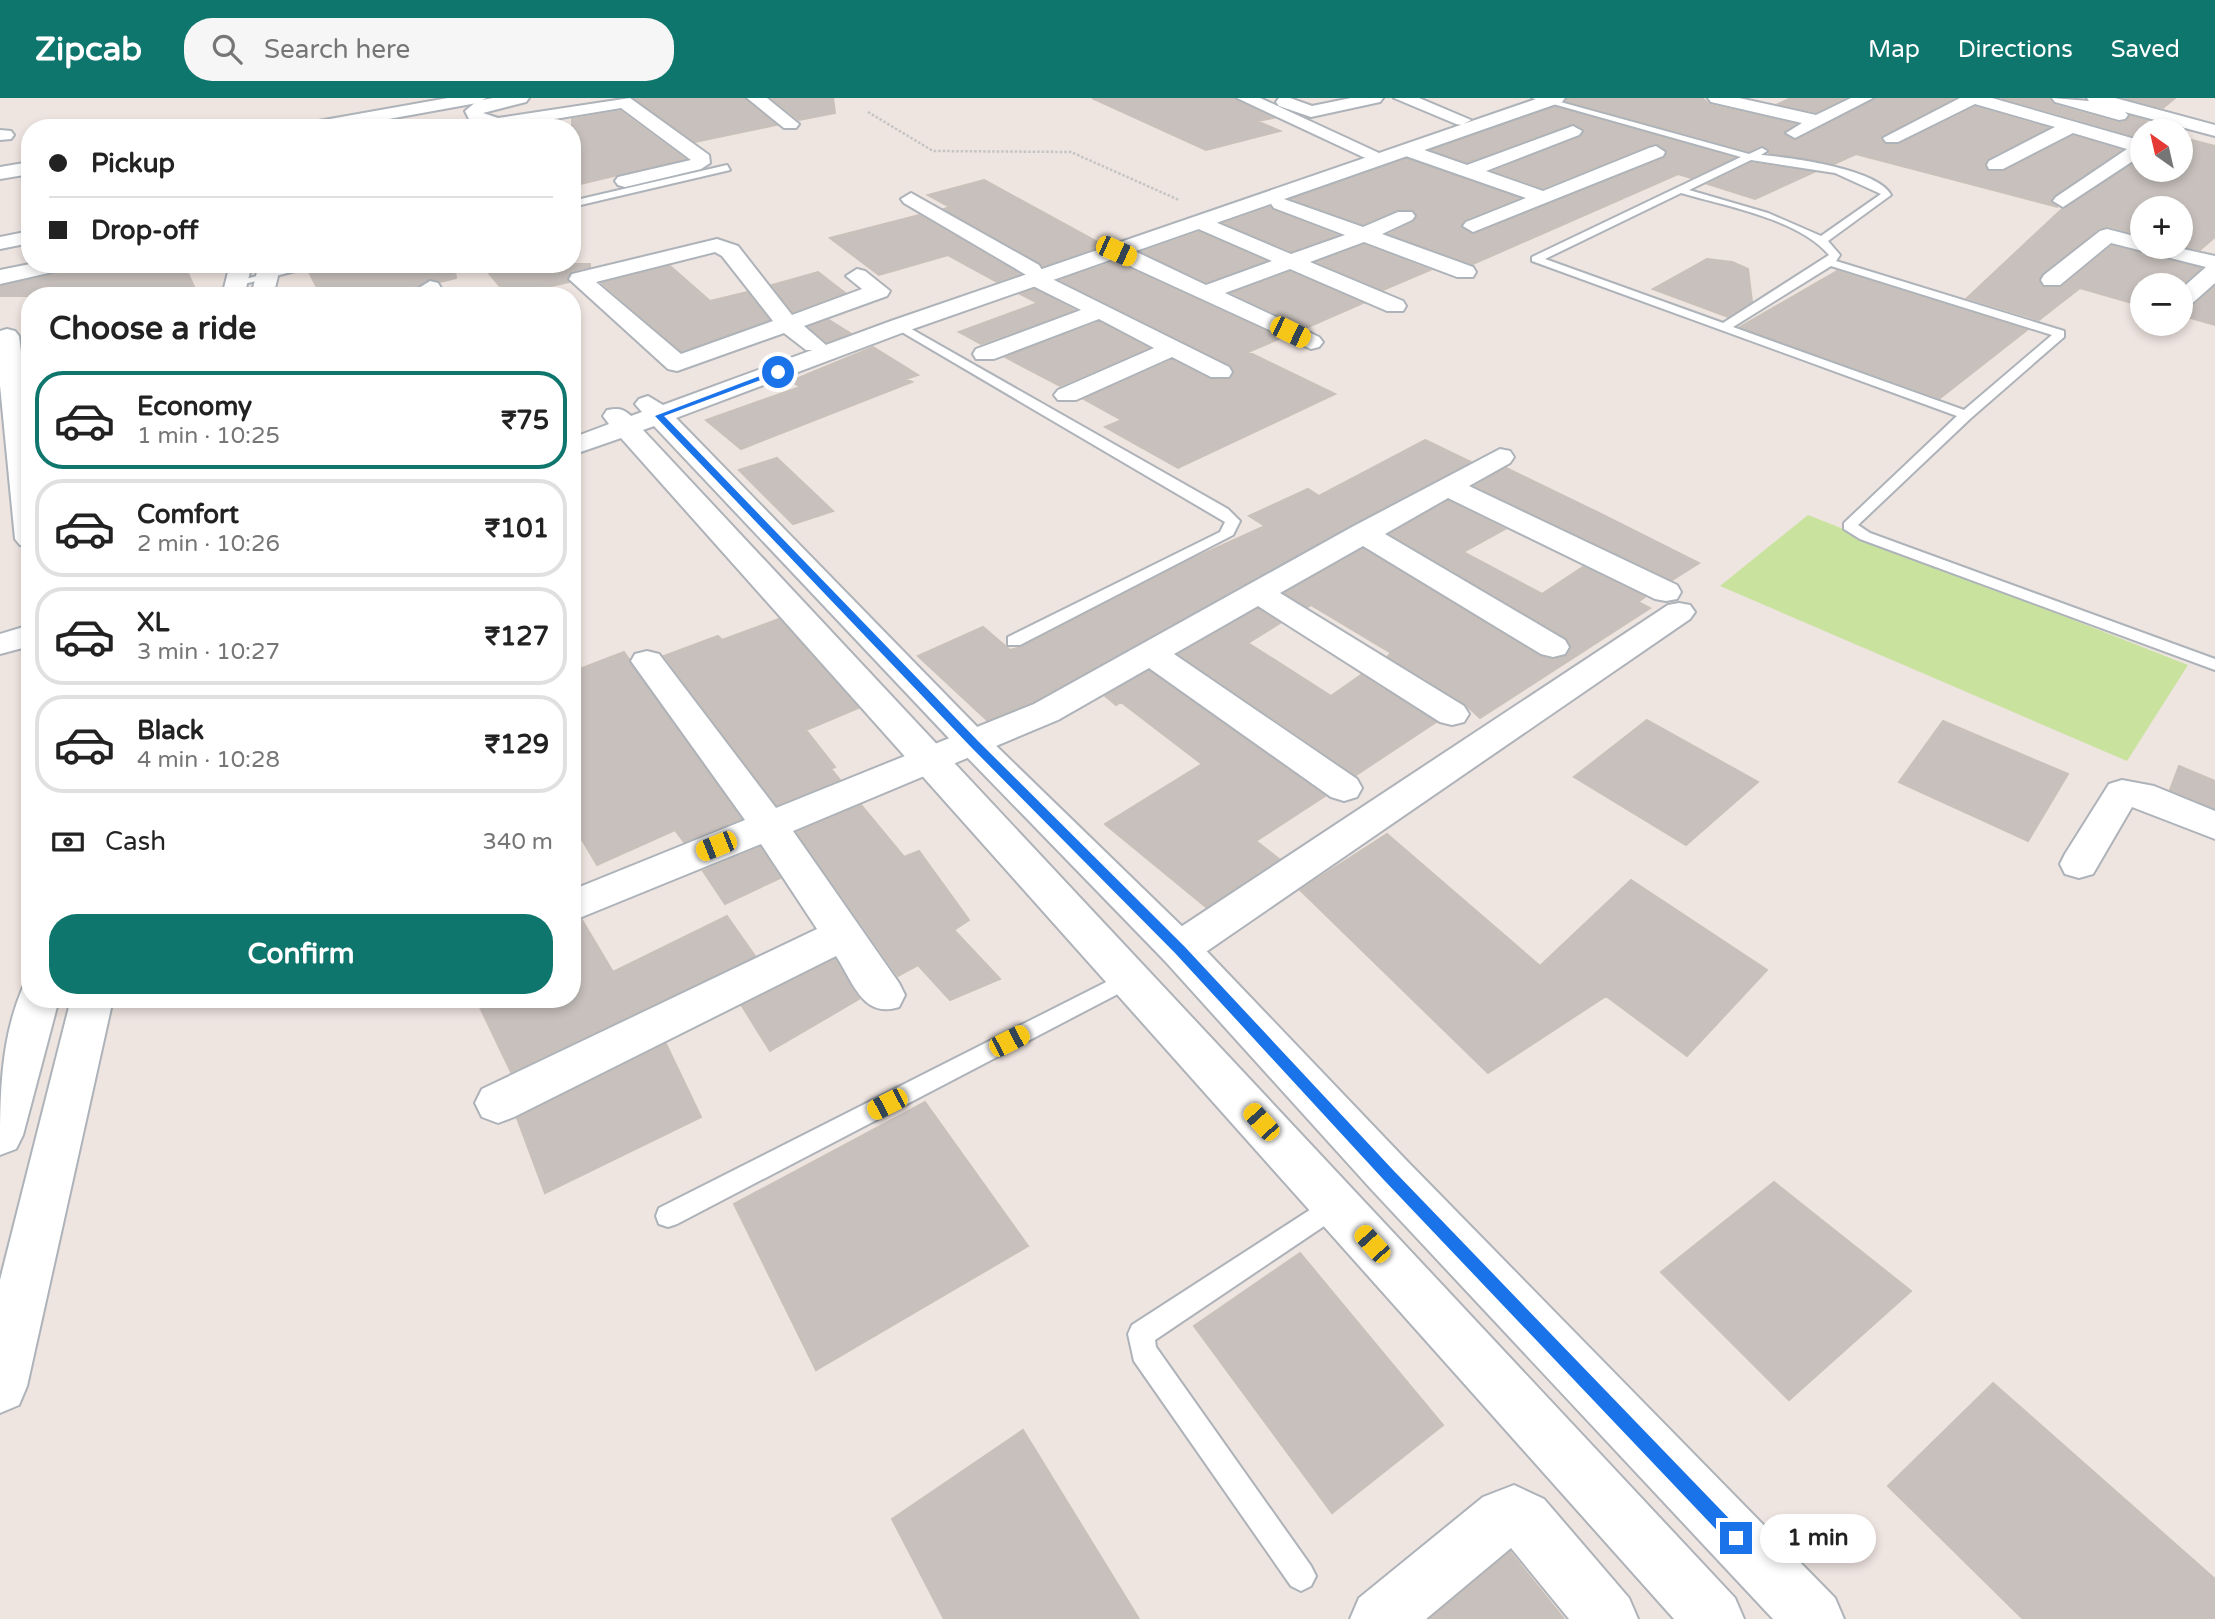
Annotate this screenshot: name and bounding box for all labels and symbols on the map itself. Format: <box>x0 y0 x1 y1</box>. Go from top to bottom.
north arrow <box>2130 119 2193 182</box>
car <box>1093 233 1140 269</box>
car <box>1267 313 1314 351</box>
route start <box>762 356 794 388</box>
car <box>693 828 740 864</box>
car <box>986 1022 1033 1060</box>
car <box>864 1085 911 1123</box>
car <box>1240 1099 1283 1145</box>
car <box>1351 1221 1394 1267</box>
callout: 1 min <box>1760 1514 1876 1562</box>
route end <box>1720 1522 1752 1554</box>

